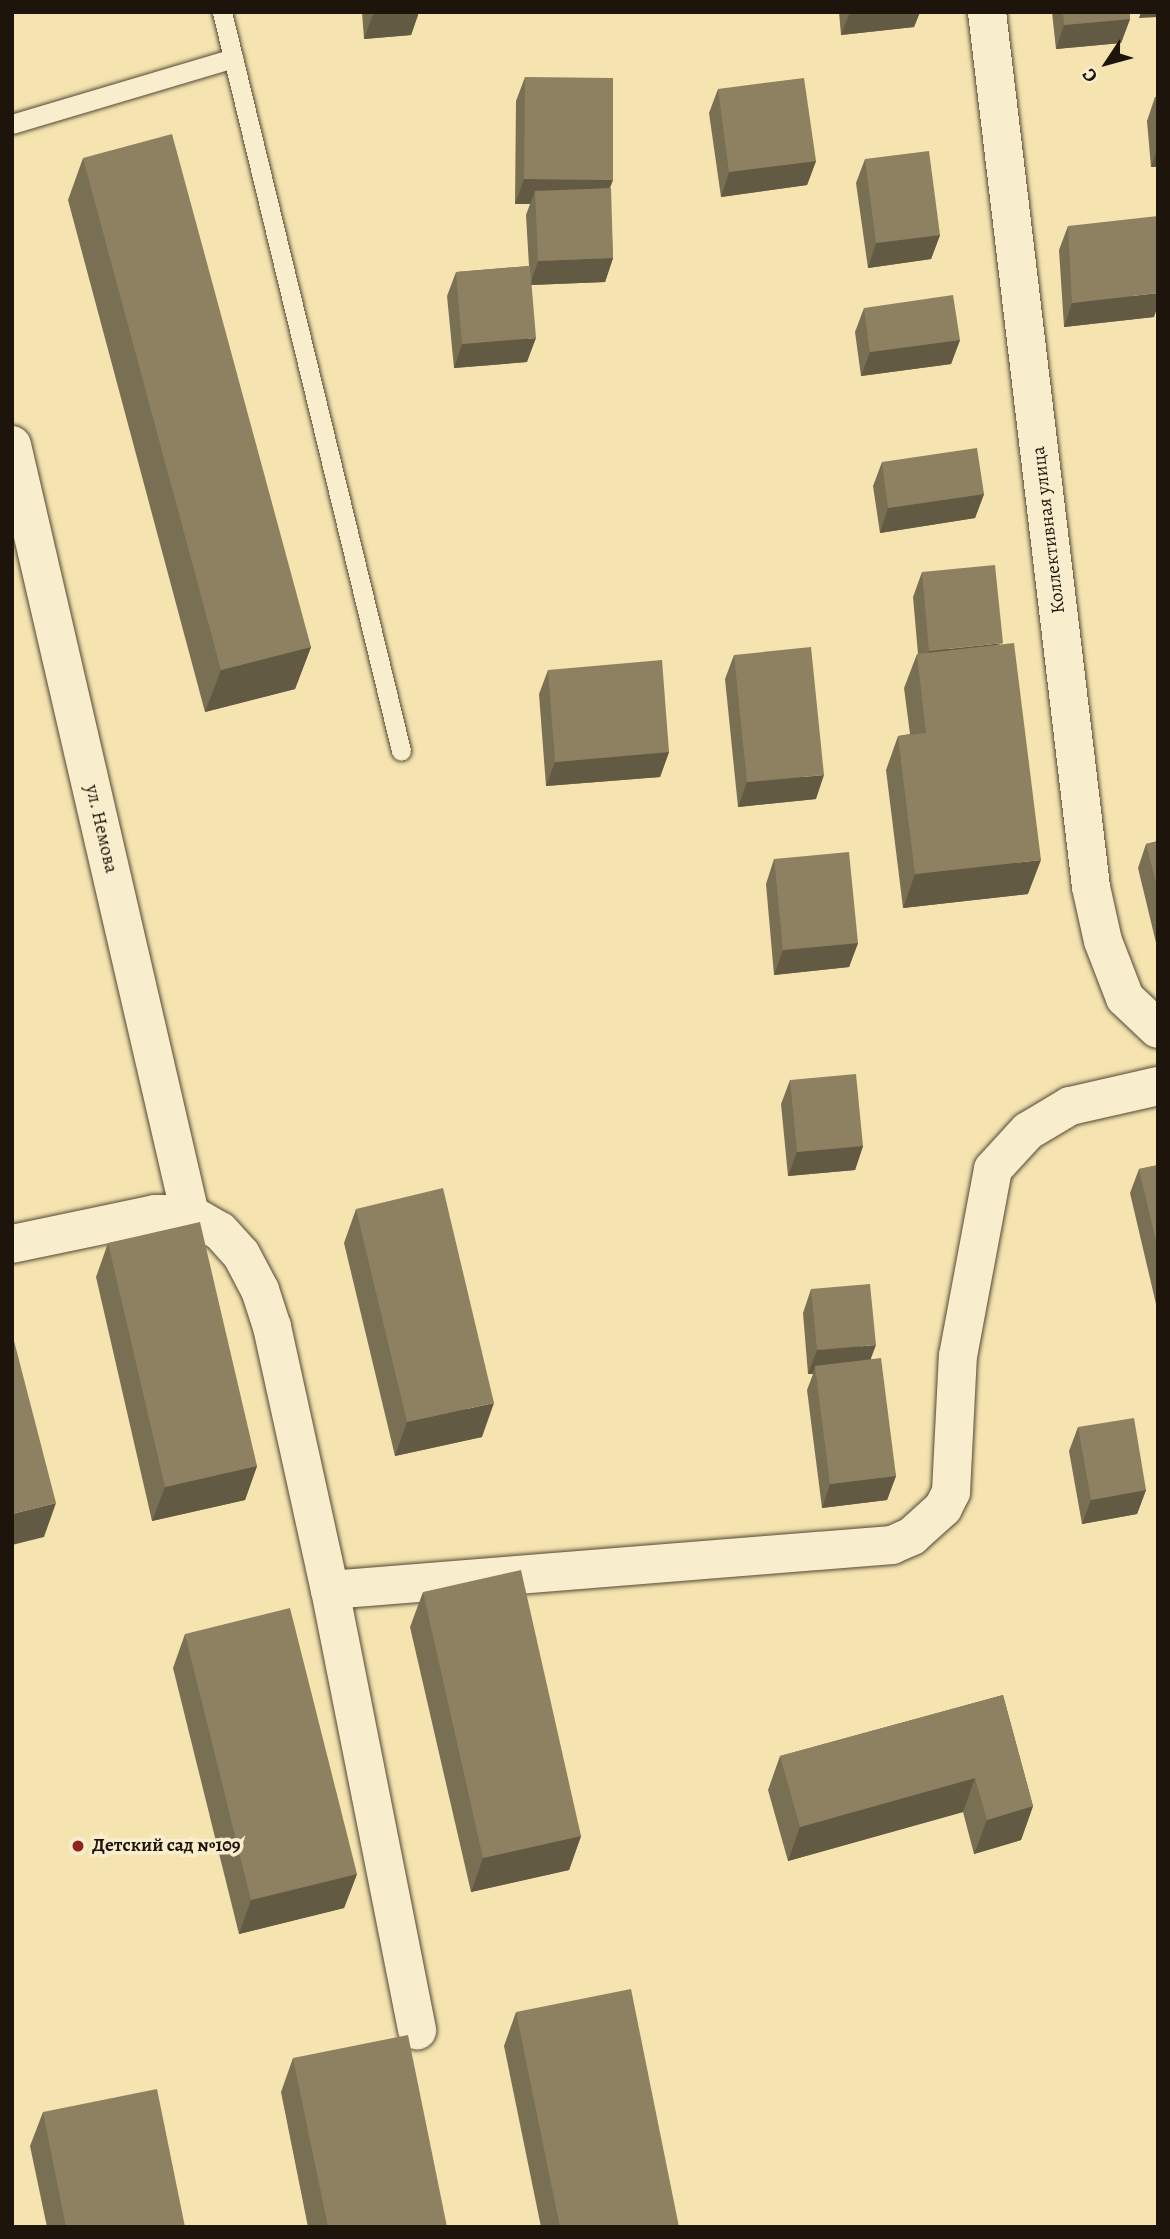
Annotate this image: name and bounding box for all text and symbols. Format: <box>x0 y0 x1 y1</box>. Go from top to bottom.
north arrow <box>1072 28 1142 98</box>
text: С <box>1076 63 1104 88</box>
street label: Коллективная улица <box>1027 445 1071 615</box>
street label: ул. Немова <box>80 782 122 876</box>
place label: Детский сад №109 <box>92 1835 241 1857</box>
marker: Детский сад №109 <box>70 1838 86 1854</box>

